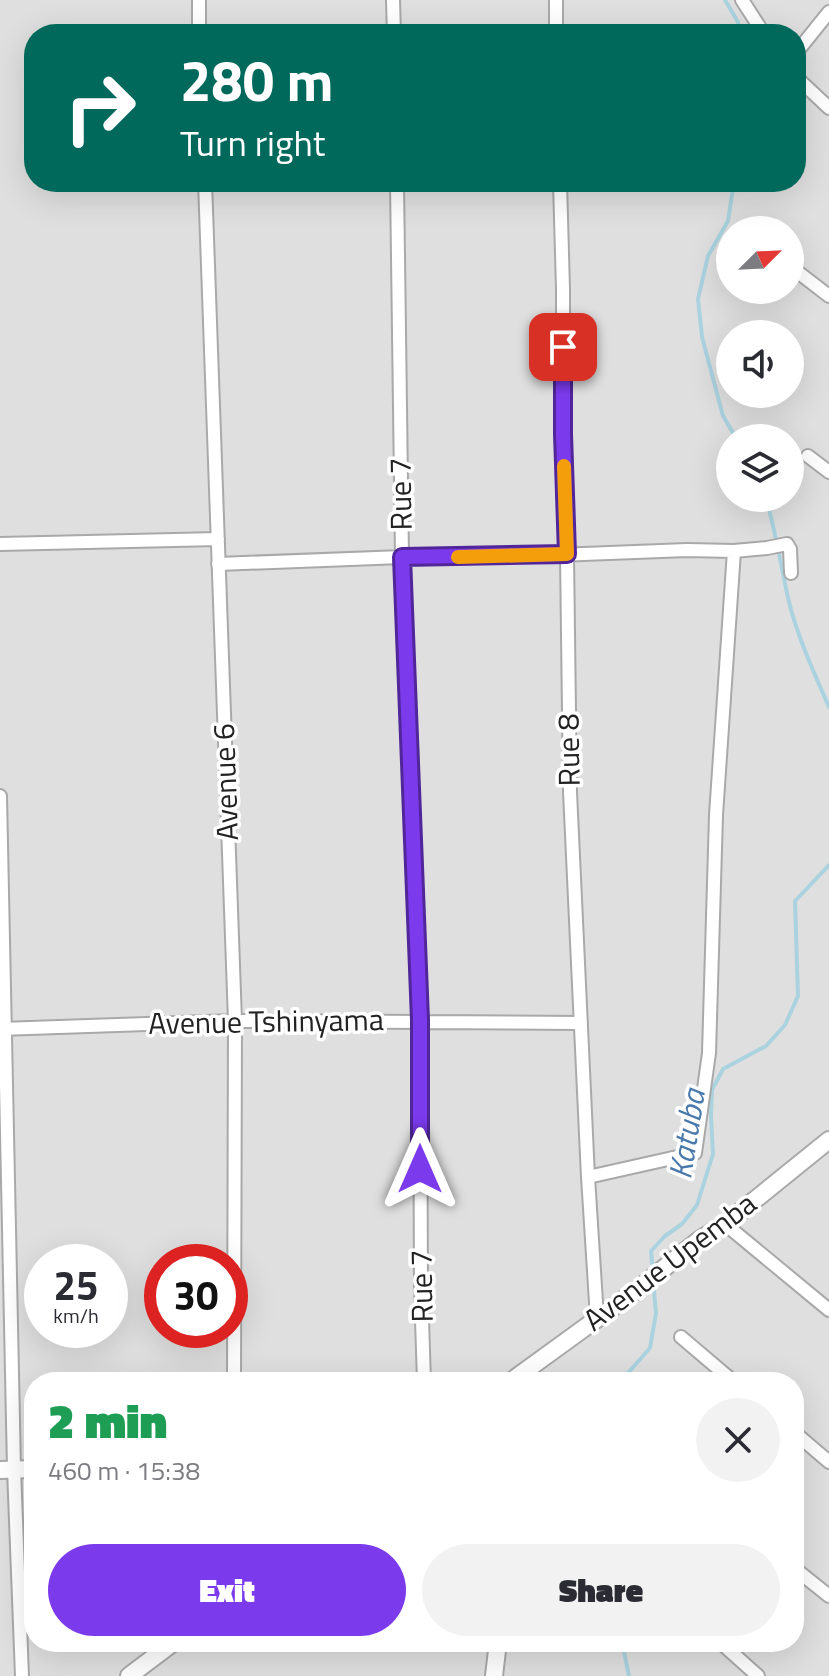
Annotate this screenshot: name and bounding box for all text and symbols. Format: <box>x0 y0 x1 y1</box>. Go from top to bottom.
text: 280 m <box>180 38 333 123</box>
icon: right <box>48 56 152 160</box>
text: Turn right <box>180 115 325 170</box>
north arrow <box>716 216 804 304</box>
map controls <box>716 216 804 512</box>
pin <box>529 313 597 381</box>
button: sound <box>716 320 804 408</box>
icon: arrive <box>541 325 585 369</box>
button: layers <box>716 424 804 512</box>
street label: Rue 7 <box>376 457 424 531</box>
street label: Rue 8 <box>544 713 592 787</box>
street label: Avenue 6 <box>200 723 250 841</box>
street label: Avenue Tshinyama <box>148 996 384 1046</box>
water label: Katuba <box>655 1084 717 1182</box>
position arrow <box>378 1127 462 1211</box>
street label: Avenue Upemba <box>573 1181 766 1342</box>
speed limit sign: 30 <box>144 1244 248 1348</box>
street label: Rue 7 <box>397 1249 445 1323</box>
text: 25 <box>54 1255 98 1316</box>
text: km/h <box>53 1300 99 1331</box>
text: 2 min <box>48 1384 167 1457</box>
button: close <box>696 1398 780 1482</box>
text: 460 m · 15:38 <box>48 1451 200 1490</box>
button: Exit <box>48 1544 406 1636</box>
button: Share <box>422 1544 780 1636</box>

